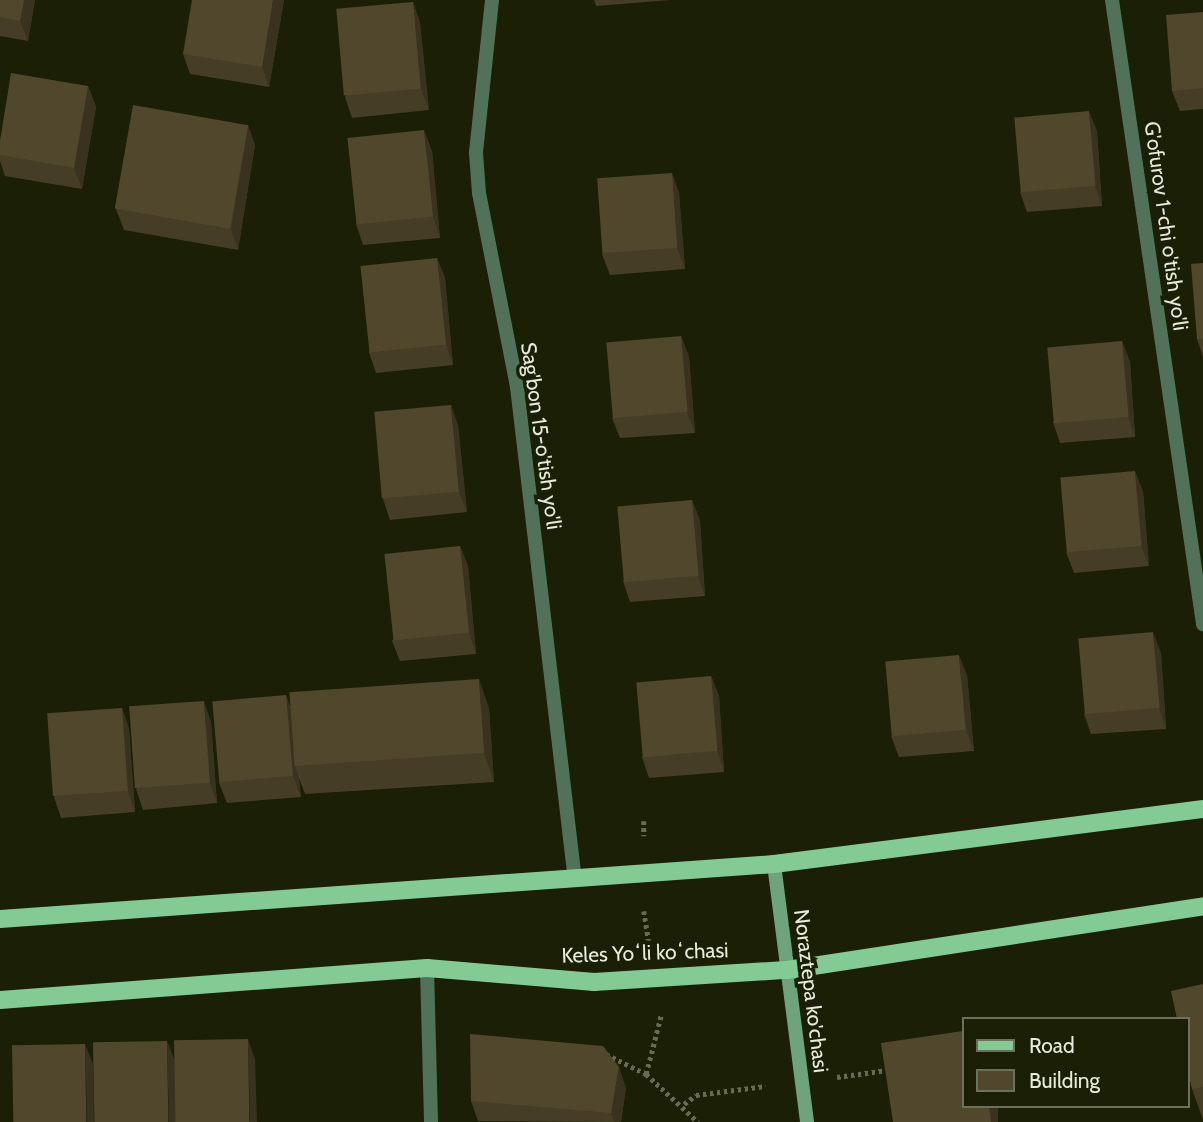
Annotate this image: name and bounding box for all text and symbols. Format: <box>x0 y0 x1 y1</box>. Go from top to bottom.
street label: G'ofurov 1-chi o'tish yo'li <box>1139 120 1193 332</box>
street label: Sag'bon 15-o'tish yo'li <box>515 341 567 531</box>
street label: Noraztepa ko'chasi <box>788 908 834 1074</box>
street label: Keles Yoʻli koʻchasi <box>561 937 729 969</box>
legend <box>962 1017 1189 1108</box>
text: Road <box>1029 1033 1075 1058</box>
text: Building <box>1029 1068 1100 1093</box>

